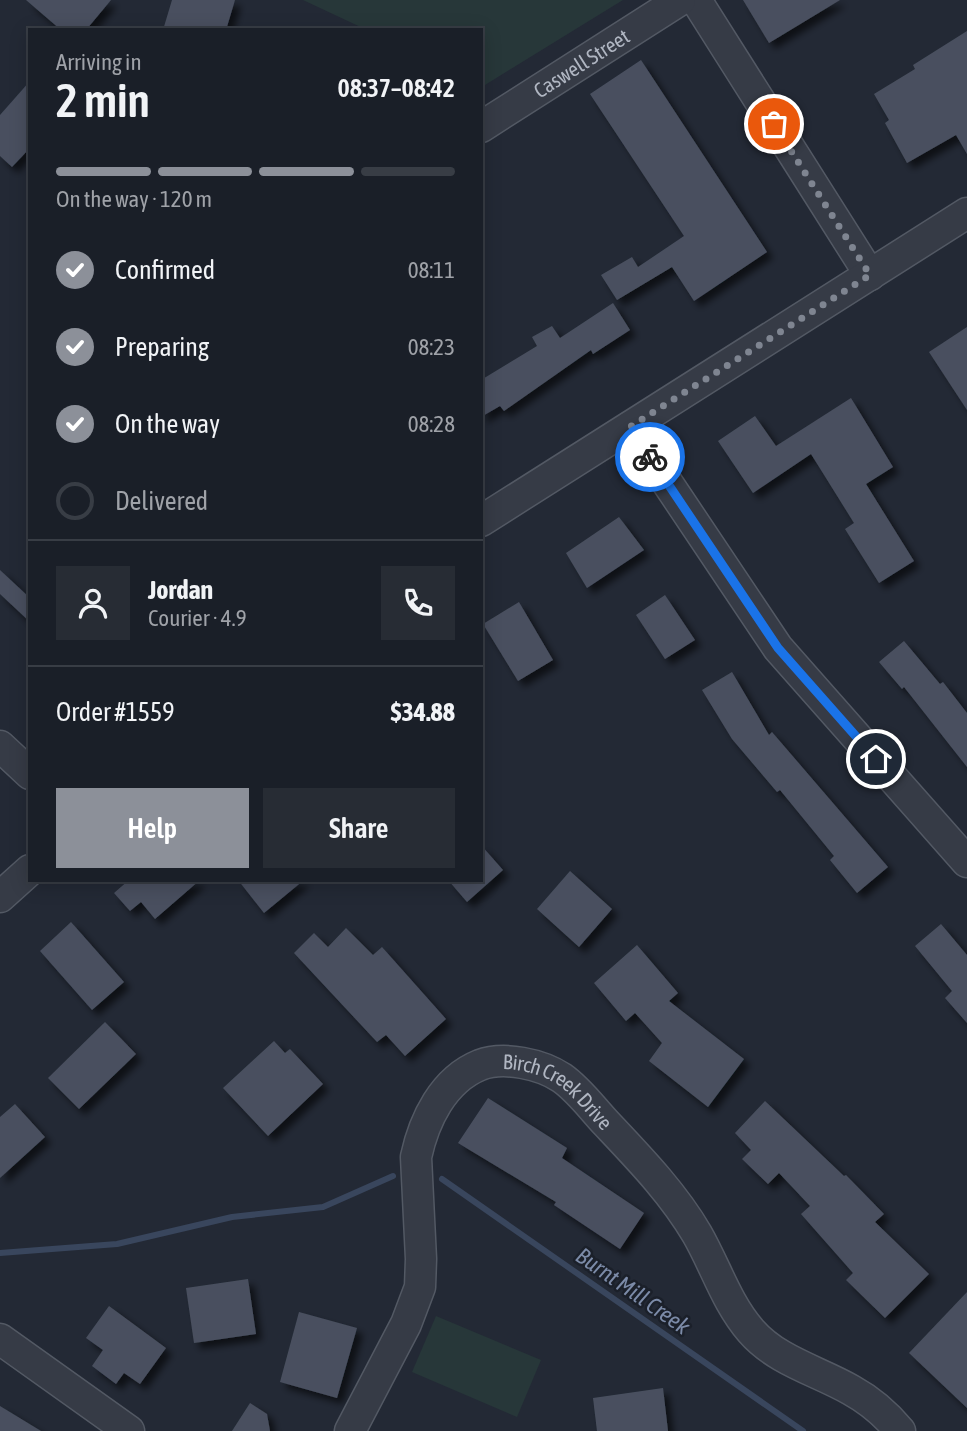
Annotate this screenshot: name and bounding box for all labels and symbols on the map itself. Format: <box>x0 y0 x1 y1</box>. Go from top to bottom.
street label: Caswell Street <box>529 24 634 102</box>
pin <box>744 94 804 154</box>
courier <box>615 422 685 492</box>
pin <box>846 729 906 789</box>
street label: Birch Creek Drive <box>502 1049 618 1134</box>
water label: Burnt Mill Creek <box>571 1242 696 1340</box>

